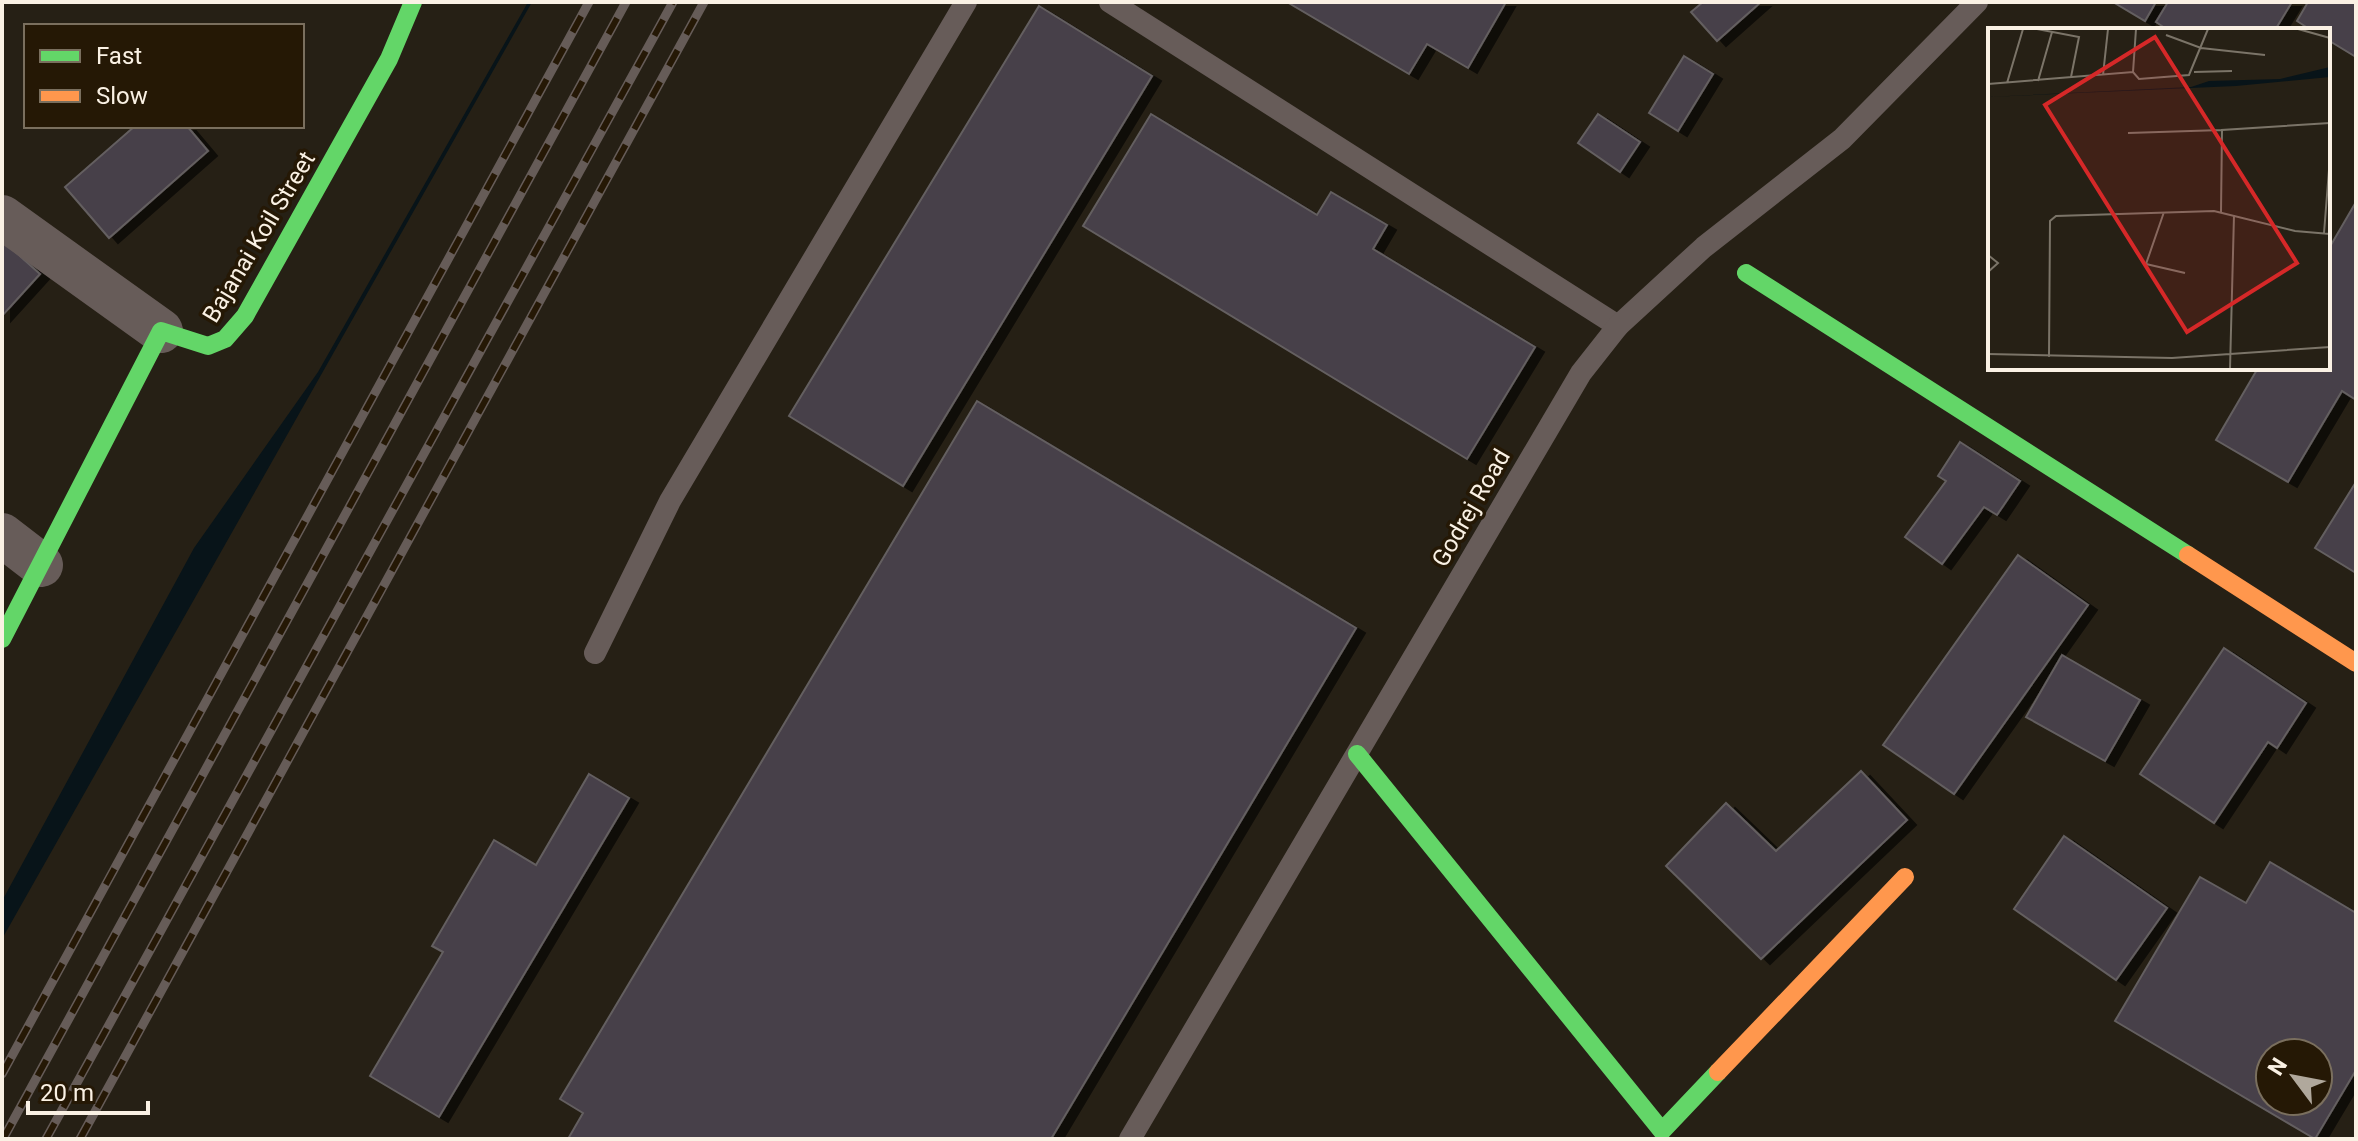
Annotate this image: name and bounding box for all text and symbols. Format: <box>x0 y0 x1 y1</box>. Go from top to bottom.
legend <box>24 24 304 128</box>
inset map <box>1988 28 2330 370</box>
text: Fast <box>96 42 142 70</box>
text: Slow <box>96 82 148 110</box>
street label: Bajanai Koil Street <box>197 146 321 327</box>
street label: Godrej Road <box>1426 444 1516 572</box>
north arrow <box>2254 1037 2334 1117</box>
text: N <box>2263 1053 2292 1080</box>
scale bar <box>28 1065 148 1115</box>
text: 20 m <box>40 1079 94 1107</box>

